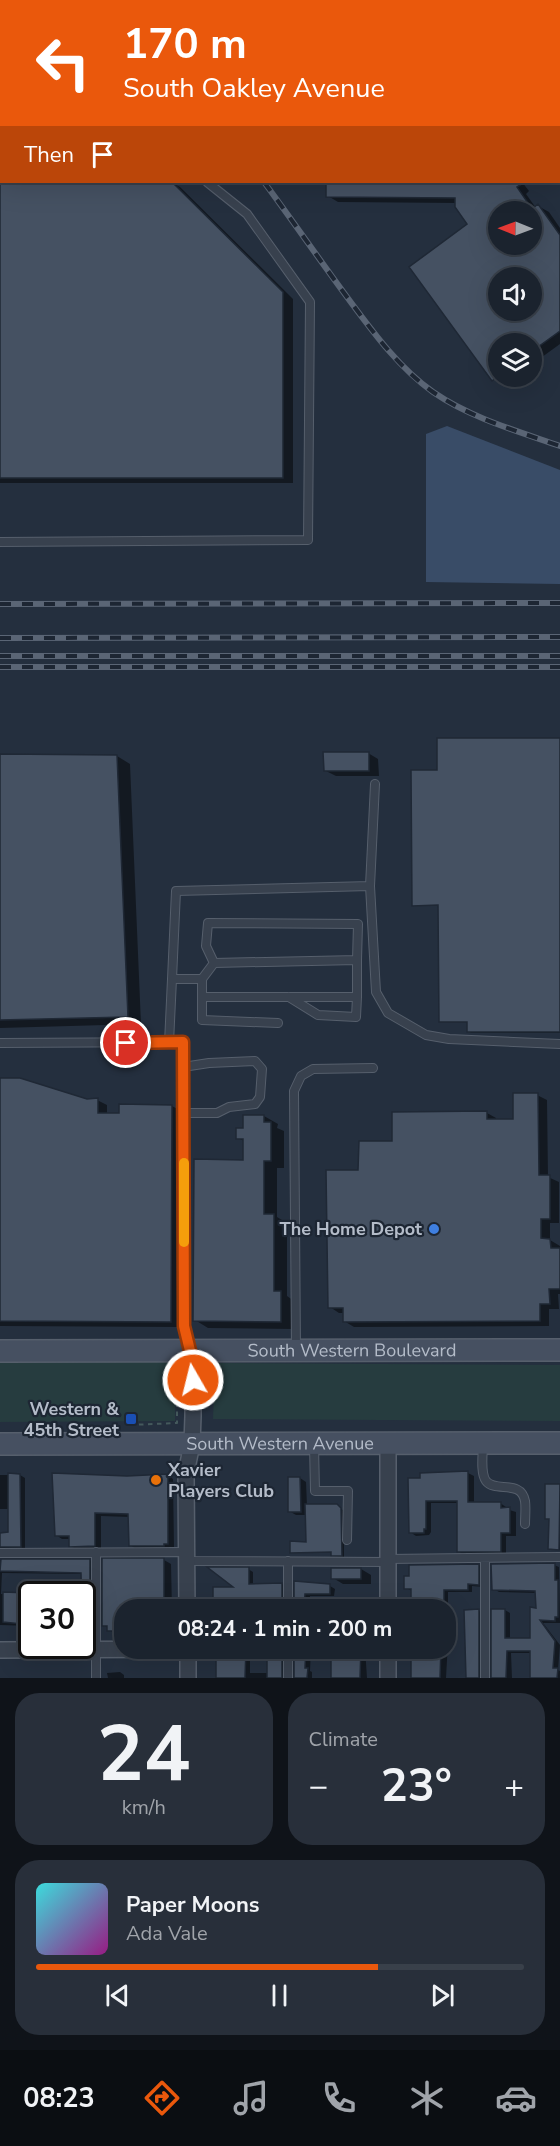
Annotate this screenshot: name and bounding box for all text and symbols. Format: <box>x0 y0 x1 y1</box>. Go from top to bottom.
text: 170 m <box>123 16 247 73</box>
icon: left <box>24 24 102 102</box>
text: South Oakley Avenue <box>123 70 385 107</box>
icon: arrive <box>86 138 119 171</box>
text: Then <box>24 140 74 170</box>
north arrow <box>488 201 542 255</box>
map controls <box>488 201 542 387</box>
button: sound <box>488 267 542 321</box>
button: layers <box>488 333 542 387</box>
pin <box>100 1017 151 1068</box>
icon: arrive <box>109 1026 142 1059</box>
place label: The Home Depot <box>280 1217 422 1241</box>
marker: The Home Depot <box>427 1222 441 1236</box>
street label: South Western Boulevard <box>248 1338 456 1363</box>
position arrow <box>161 1348 225 1412</box>
place label: Western & 45th Street <box>24 1397 120 1442</box>
marker: Western & 45th Street <box>124 1412 138 1426</box>
street label: South Western Avenue <box>186 1431 374 1456</box>
place label: Xavier Players Club <box>167 1458 274 1503</box>
marker: Xavier Players Club <box>149 1473 163 1487</box>
speed limit sign: 30 <box>18 1581 96 1659</box>
text: 08:24 · 1 min · 200 m <box>178 1614 392 1644</box>
text: 24 <box>97 1701 191 1808</box>
text: Climate <box>309 1726 378 1753</box>
text: 23° <box>381 1756 452 1817</box>
text: − <box>309 1764 328 1809</box>
text: + <box>504 1764 524 1809</box>
text: km/h <box>122 1794 166 1821</box>
text: Paper Moons <box>126 1890 260 1920</box>
text: Ada Vale <box>126 1920 208 1947</box>
icon: previous <box>101 1979 134 2012</box>
icon: pause <box>263 1979 296 2012</box>
icon: next <box>426 1979 459 2012</box>
icon: directions <box>141 2077 183 2119</box>
icon: music <box>230 2077 272 2119</box>
icon: phone <box>318 2077 360 2119</box>
icon: climate <box>406 2077 448 2119</box>
icon: car <box>495 2077 537 2119</box>
text: 08:23 <box>23 2080 95 2117</box>

